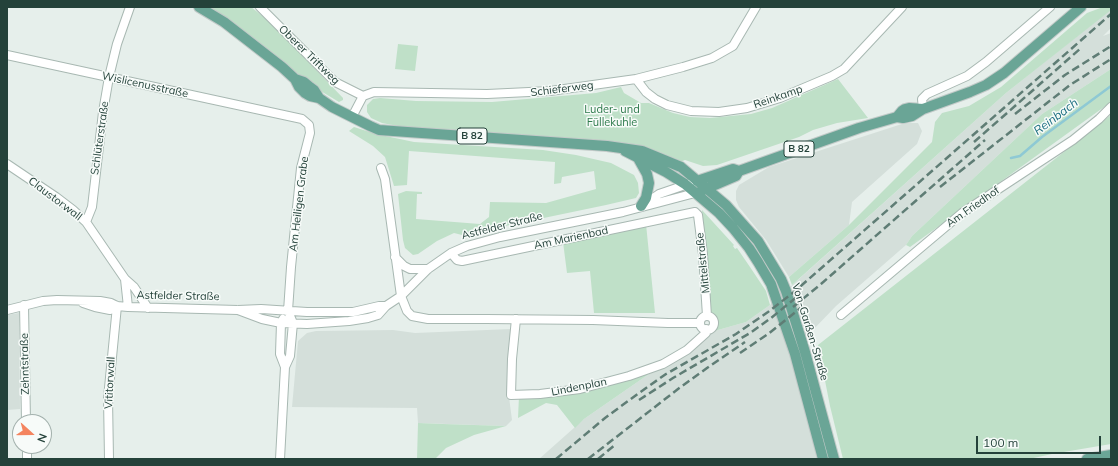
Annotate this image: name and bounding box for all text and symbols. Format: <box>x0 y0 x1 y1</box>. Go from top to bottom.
street label: Oberer Triftweg <box>276 23 342 87</box>
street label: Wislicenusstraße <box>101 69 189 101</box>
street label: Schieferweg <box>530 79 594 99</box>
street label: Reinkamp <box>752 82 804 112</box>
water label: Reinbach <box>1031 96 1081 138</box>
street label: Schlüterstraße <box>88 100 112 176</box>
park label: Luder- und Füllekuhle <box>584 103 640 129</box>
road number: B 82 <box>457 128 487 144</box>
road number: B 82 <box>784 141 814 157</box>
street label: Am Heiligen Grabe <box>287 156 311 252</box>
street label: Claustorwall <box>25 174 85 224</box>
street label: Am Friedhof <box>944 184 1002 230</box>
street label: Astfelder Straße <box>460 210 544 242</box>
street label: Am Marienbad <box>533 224 609 252</box>
street label: Mittelstraße <box>693 232 713 294</box>
street label: Von-Garßen-Straße <box>789 282 831 382</box>
street label: Astfelder Straße <box>136 289 220 303</box>
street label: Zehntstraße <box>18 333 32 395</box>
street label: Vititorwall <box>102 356 118 410</box>
street label: Lindenplan <box>550 375 608 399</box>
north arrow <box>12 414 52 454</box>
scale bar <box>978 428 1103 454</box>
text: N <box>34 432 50 444</box>
text: 100 m <box>983 435 1018 450</box>

